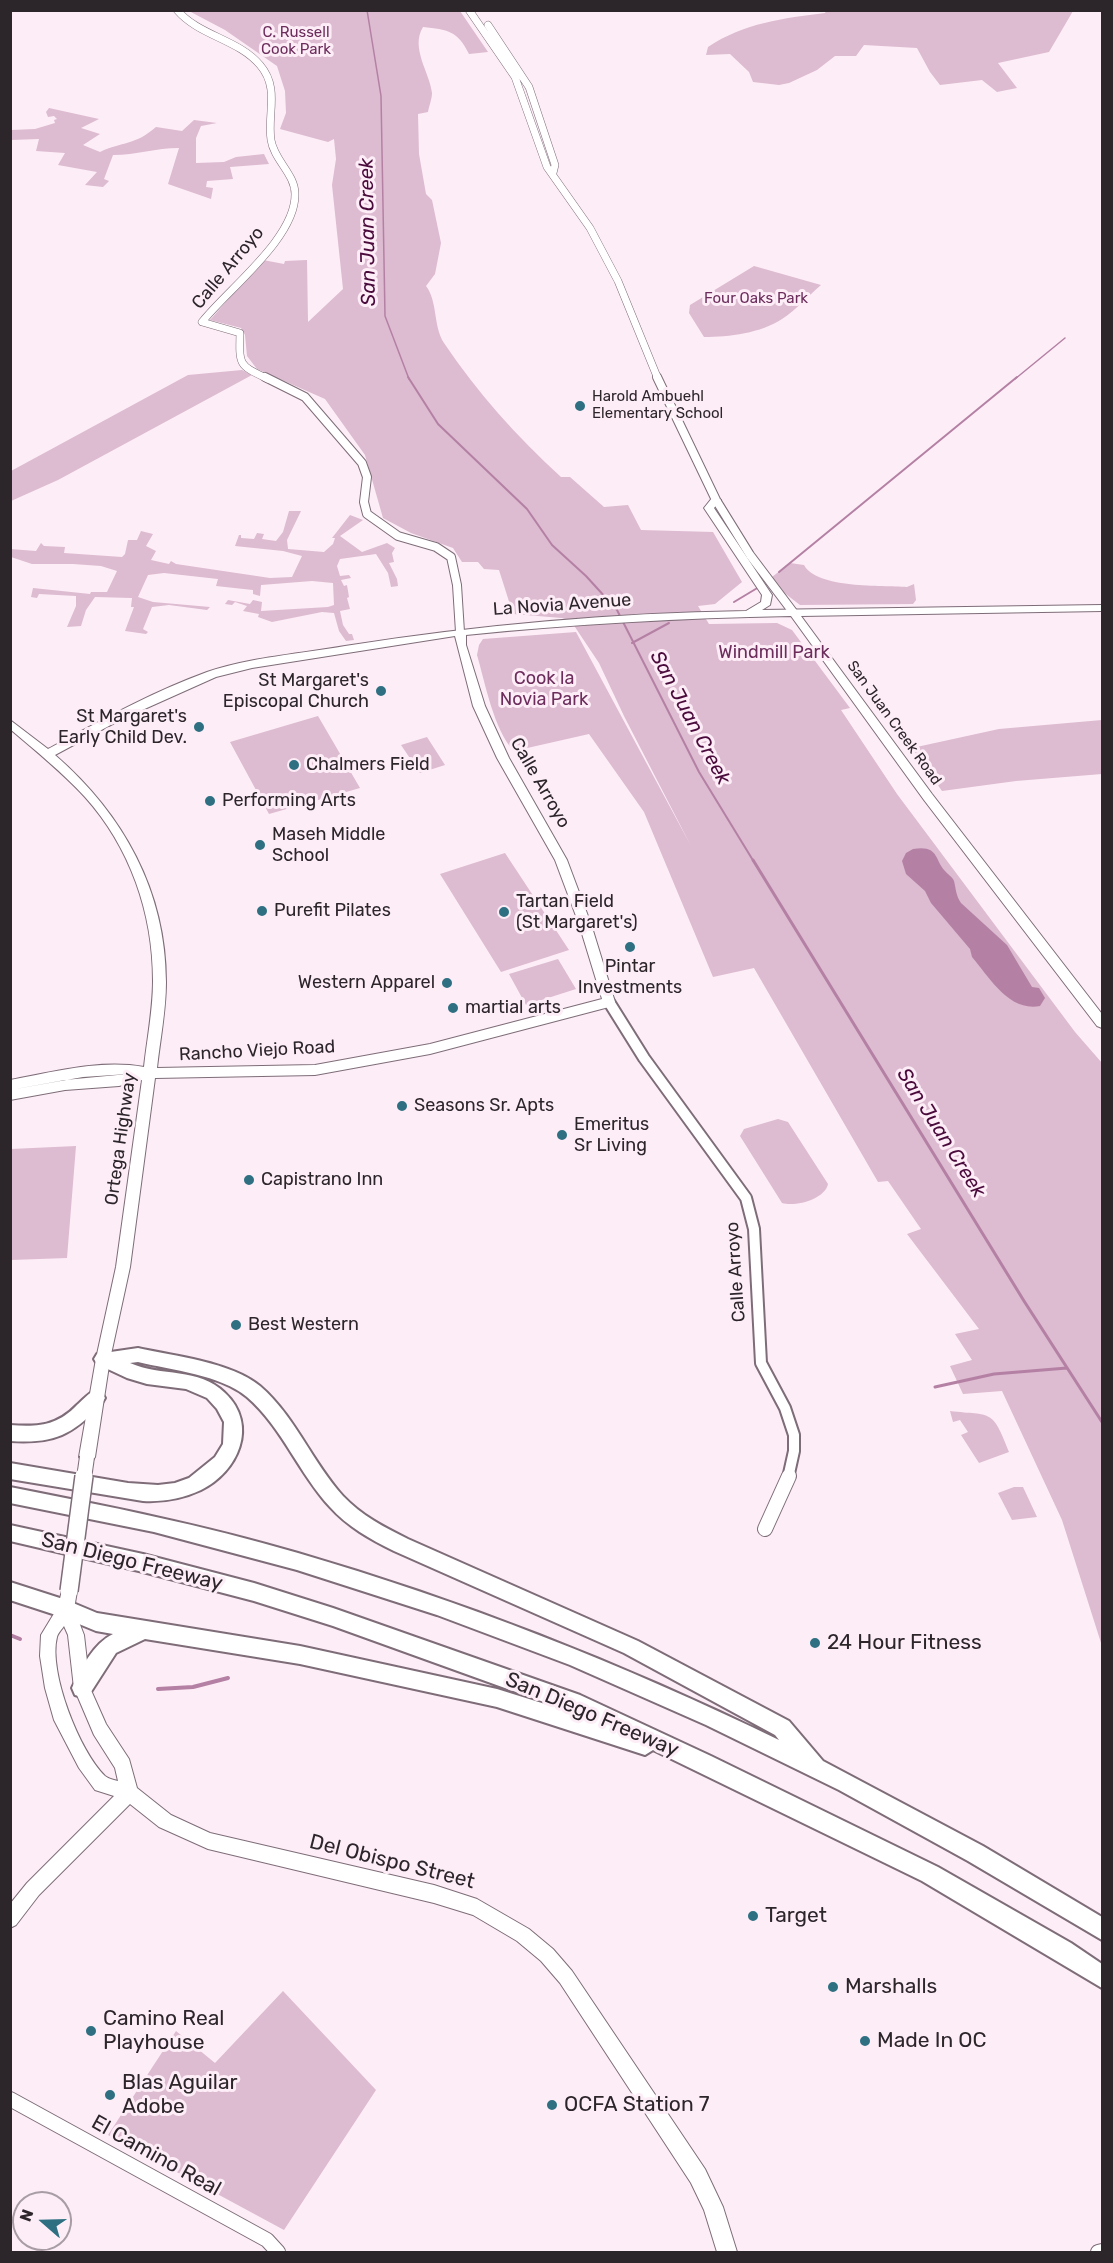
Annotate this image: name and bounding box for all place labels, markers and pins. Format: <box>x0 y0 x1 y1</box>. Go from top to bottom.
place label: Harold Ambuehl Elementary School <box>592 388 723 423</box>
marker: Harold Ambuehl Elementary School <box>573 399 587 413</box>
place label: St Margaret's Episcopal Church <box>223 670 369 712</box>
marker: St Margaret's Episcopal Church <box>374 684 388 698</box>
place label: St Margaret's Early Child Dev. <box>58 706 187 748</box>
marker: St Margaret's Early Child Dev. <box>192 720 206 734</box>
place label: Chalmers Field <box>306 754 430 776</box>
marker: Chalmers Field <box>287 758 301 772</box>
place label: Performing Arts <box>222 790 356 812</box>
marker: Performing Arts <box>203 794 217 808</box>
place label: Maseh Middle School <box>272 824 385 866</box>
marker: Maseh Middle School <box>253 838 267 852</box>
place label: Tartan Field (St Margaret's) <box>516 891 638 934</box>
place label: Purefit Pilates <box>274 900 391 922</box>
marker: Purefit Pilates <box>255 904 269 918</box>
marker: Tartan Field (St Margaret's) <box>497 905 511 919</box>
marker: Pintar Investments <box>623 940 637 954</box>
place label: Pintar Investments <box>578 956 682 998</box>
place label: Western Apparel <box>298 972 435 994</box>
marker: Western Apparel <box>440 976 454 990</box>
place label: martial arts <box>465 997 561 1019</box>
marker: martial arts <box>446 1001 460 1015</box>
place label: Seasons Sr. Apts <box>414 1095 554 1117</box>
marker: Seasons Sr. Apts <box>395 1099 409 1113</box>
place label: Emeritus Sr Living <box>574 1114 649 1156</box>
marker: Emeritus Sr Living <box>555 1128 569 1142</box>
place label: Capistrano Inn <box>261 1169 383 1191</box>
marker: Capistrano Inn <box>242 1173 256 1187</box>
place label: Best Western <box>248 1314 359 1336</box>
marker: Best Western <box>229 1318 243 1332</box>
place label: 24 Hour Fitness <box>827 1630 982 1656</box>
marker: 24 Hour Fitness <box>808 1636 822 1650</box>
place label: Target <box>765 1903 827 1929</box>
marker: Target <box>746 1909 760 1923</box>
place label: Marshalls <box>845 1974 937 2000</box>
marker: Marshalls <box>826 1980 840 1994</box>
place label: Camino Real Playhouse <box>103 2006 224 2056</box>
marker: Camino Real Playhouse <box>84 2024 98 2038</box>
place label: Made In OC <box>877 2028 986 2054</box>
marker: Made In OC <box>858 2034 872 2048</box>
place label: Blas Aguilar Adobe <box>122 2070 237 2120</box>
marker: Blas Aguilar Adobe <box>103 2088 117 2102</box>
place label: OCFA Station 7 <box>564 2092 710 2118</box>
marker: OCFA Station 7 <box>545 2098 559 2112</box>

